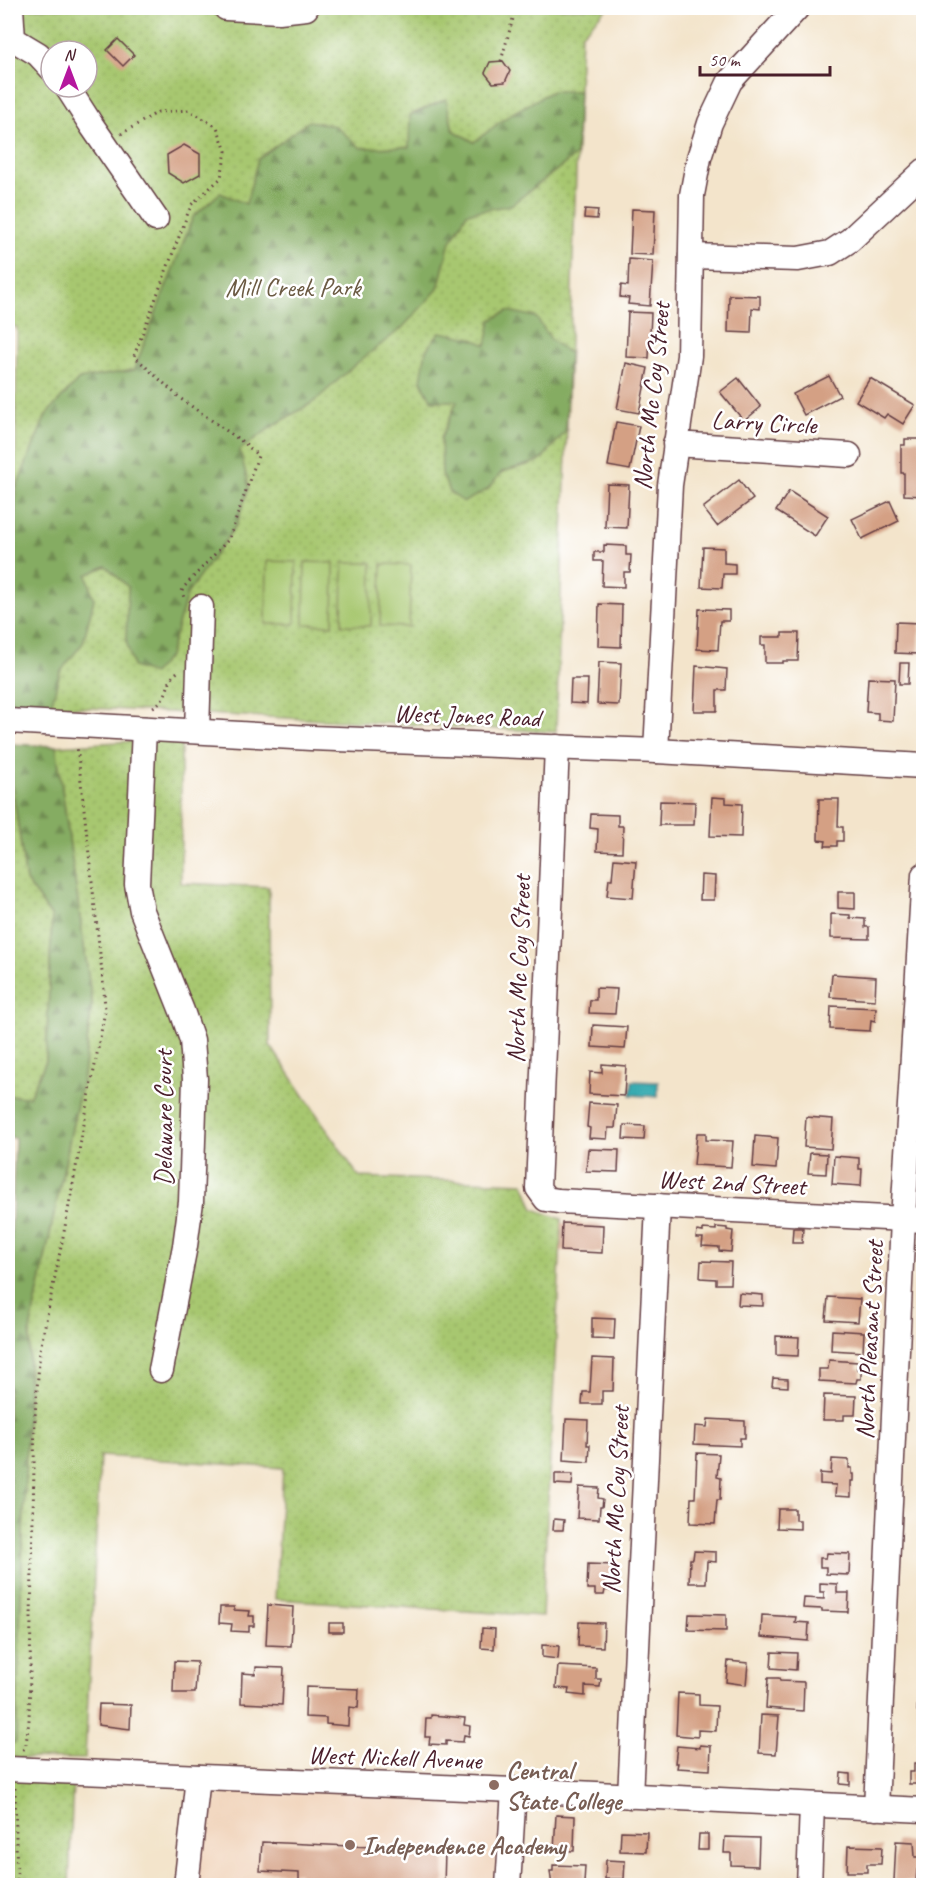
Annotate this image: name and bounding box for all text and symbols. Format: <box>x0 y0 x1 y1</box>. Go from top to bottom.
north arrow <box>39 39 99 99</box>
scale bar <box>700 39 830 77</box>
text: N <box>64 45 77 65</box>
text: 50 m <box>709 49 742 71</box>
park label: Mill Creek Park <box>225 271 363 304</box>
street label: North Mc Coy Street <box>625 298 678 491</box>
street label: Larry Circle <box>711 403 819 442</box>
street label: West Jones Road <box>393 696 544 735</box>
street label: North Mc Coy Street <box>499 872 538 1064</box>
street label: Delaware Court <box>147 1048 180 1186</box>
street label: West 2nd Street <box>658 1162 809 1203</box>
street label: North Pleasant Street <box>848 1238 891 1440</box>
street label: North Mc Coy Street <box>594 1403 637 1595</box>
street label: West Nickell Avenue <box>308 1738 484 1777</box>
place label: Central State College <box>506 1754 624 1817</box>
marker: Central State College <box>487 1778 501 1792</box>
place label: Independence Academy <box>362 1829 568 1862</box>
marker: Independence Academy <box>343 1838 357 1852</box>

